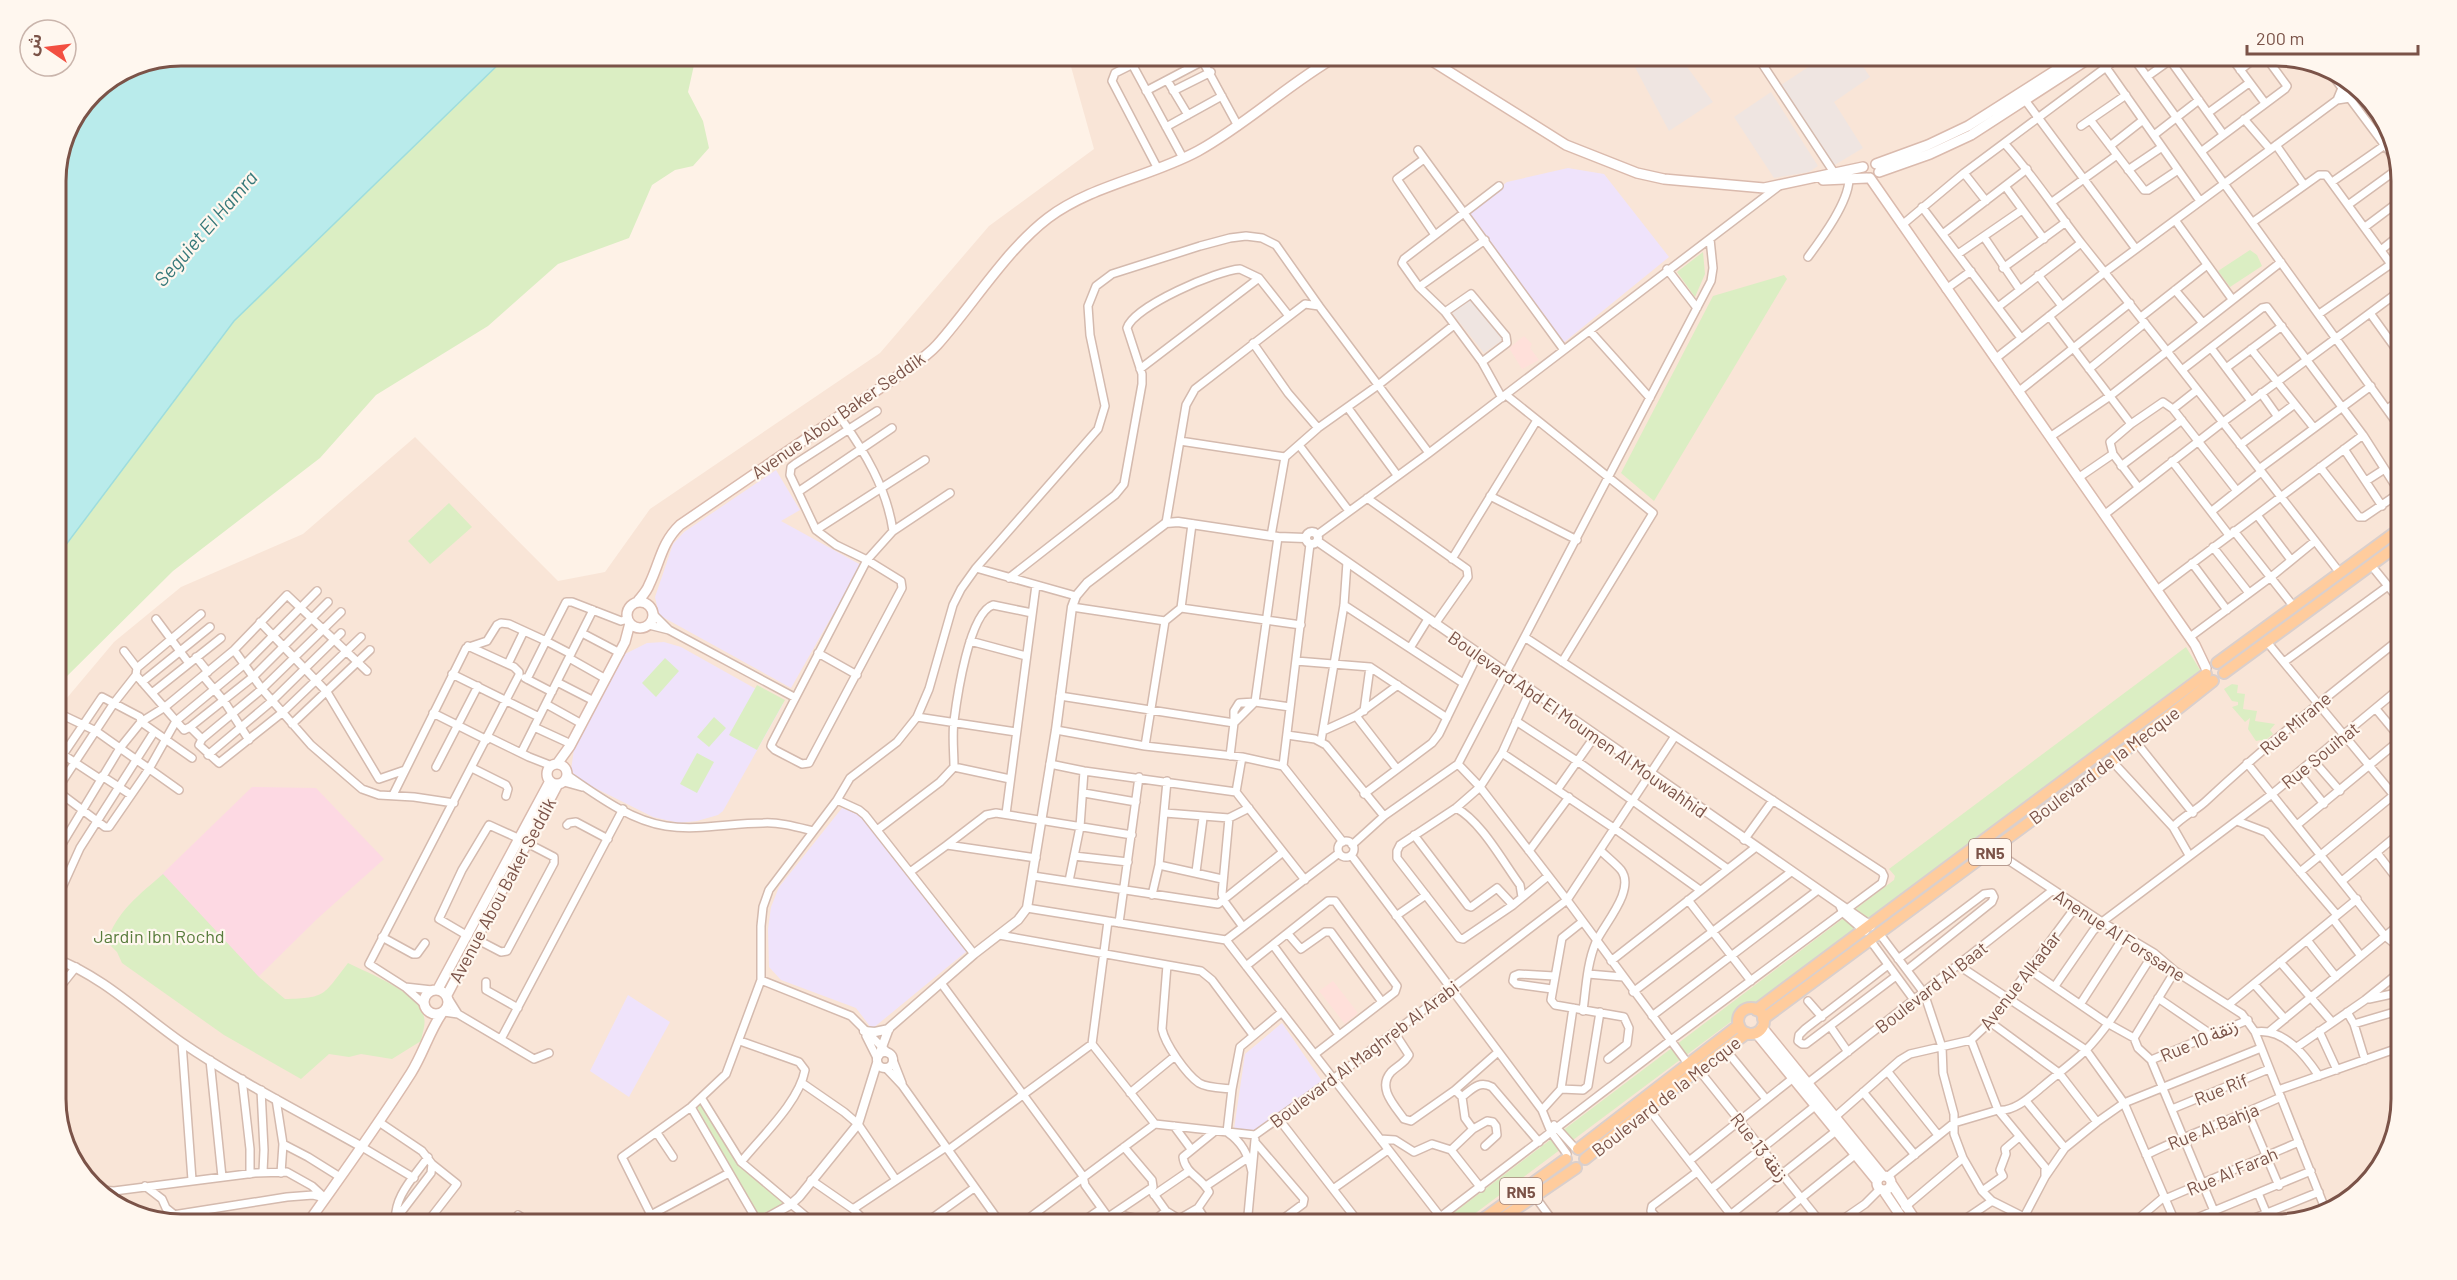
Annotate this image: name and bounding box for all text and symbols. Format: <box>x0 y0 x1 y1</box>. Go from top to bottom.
north arrow <box>18 18 78 78</box>
scale bar <box>2247 18 2418 56</box>
text: 200 m <box>2256 27 2304 49</box>
text: ش <box>21 31 46 57</box>
water label: Seguiet El Hamra <box>148 165 262 291</box>
street label: Avenue Abou Baker Seddik <box>747 347 929 483</box>
street label: Boulevard Abd El Moumen Al Mouwahhid <box>1444 626 1712 822</box>
street label: Rue Mirane <box>2255 687 2335 759</box>
street label: Boulevard de la Mecque <box>2024 701 2184 829</box>
street label: Rue Souihat <box>2277 717 2363 793</box>
street label: Avenue Abou Baker Seddik <box>444 794 560 986</box>
road number: RN5 <box>1969 839 2011 865</box>
street label: Anenue Al Forssane <box>2050 884 2190 986</box>
park label: Jardin Ibn Rochd <box>93 925 225 947</box>
street label: Avenue Alkadar <box>1975 926 2066 1034</box>
street label: Boulevard Al Baat <box>1870 936 1992 1038</box>
street label: Boulevard Al Maghreb Al Arabi <box>1265 976 1463 1132</box>
street label: Rue 10 زنقة <box>2157 1014 2242 1067</box>
street label: Boulevard de la Mecque <box>1587 1031 1745 1161</box>
street label: Rue Rif <box>2191 1068 2251 1110</box>
street label: Rue Al Bahja <box>2164 1098 2262 1154</box>
street label: Rue 13 زنقة <box>1725 1108 1794 1187</box>
street label: Rue Al Farah <box>2183 1142 2281 1200</box>
road number: RN5 <box>1500 1178 1542 1204</box>

